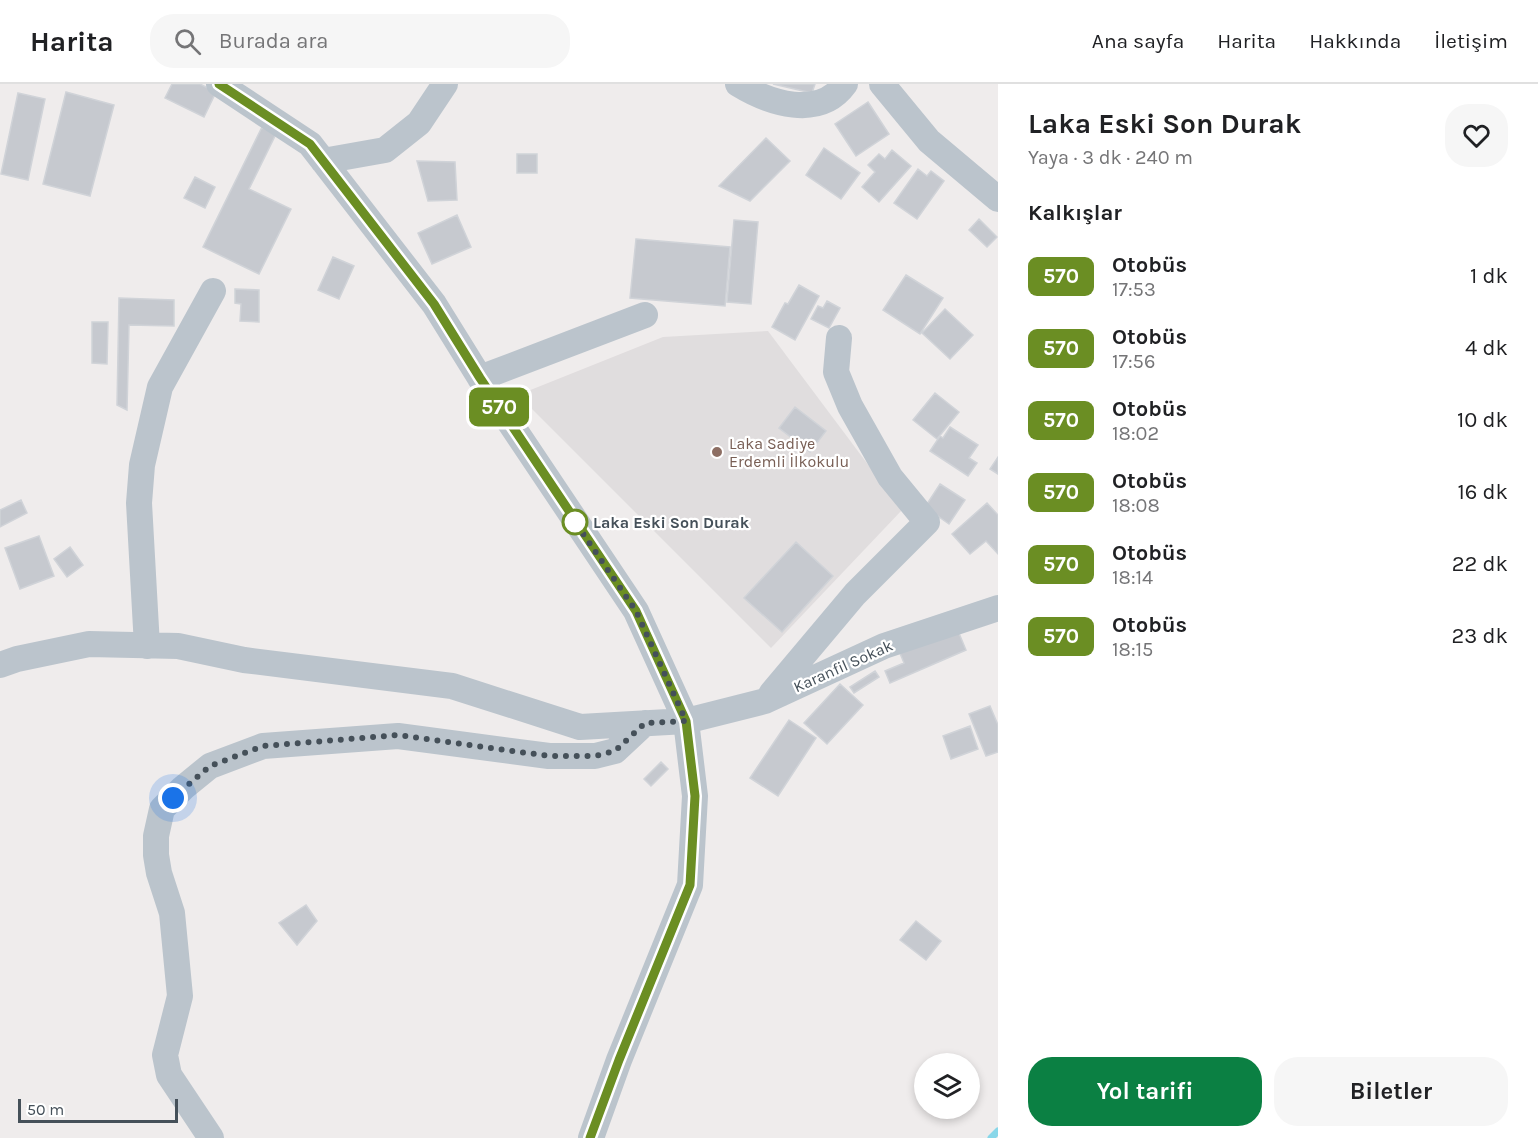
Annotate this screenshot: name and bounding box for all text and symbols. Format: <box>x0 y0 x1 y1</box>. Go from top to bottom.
search box <box>150 14 570 68</box>
text: Harita <box>30 25 114 58</box>
icon: search <box>171 25 204 58</box>
text: Burada ara <box>219 28 328 54</box>
text: Ana sayfa <box>1092 29 1184 53</box>
text: Harita <box>1217 29 1276 53</box>
text: Hakkında <box>1309 29 1401 53</box>
text: İletişim <box>1434 29 1508 53</box>
button: heart <box>1445 104 1508 167</box>
text: Laka Eski Son Durak <box>1028 107 1301 140</box>
text: Yaya · 3 dk · 240 m <box>1028 146 1193 169</box>
text: Kalkışlar <box>1028 200 1122 226</box>
text: Otobüs <box>1112 252 1187 278</box>
text: 1 dk <box>1470 263 1508 289</box>
text: 570 <box>1043 264 1079 288</box>
text: 17:53 <box>1112 278 1156 301</box>
text: Otobüs <box>1112 324 1187 350</box>
text: 4 dk <box>1465 335 1508 361</box>
text: 570 <box>1043 336 1079 360</box>
text: 17:56 <box>1112 350 1155 373</box>
line badge: 570 <box>464 388 534 426</box>
text: 570 <box>481 395 517 419</box>
text: Otobüs <box>1112 396 1187 422</box>
text: 10 dk <box>1457 407 1508 433</box>
text: 570 <box>1043 408 1079 432</box>
text: 18:02 <box>1112 422 1159 445</box>
place label: Laka Sadiye Erdemli İlkokulu <box>729 434 849 471</box>
marker: Laka Sadiye Erdemli İlkokulu <box>710 445 724 459</box>
text: Otobüs <box>1112 468 1187 494</box>
text: 16 dk <box>1457 479 1508 505</box>
text: 570 <box>1043 480 1079 504</box>
text: 18:08 <box>1112 494 1160 517</box>
marker: Laka Eski Son Durak <box>562 509 588 535</box>
place label: Laka Eski Son Durak <box>593 513 750 532</box>
text: Otobüs <box>1112 540 1187 566</box>
text: 22 dk <box>1452 551 1508 577</box>
text: 570 <box>1043 552 1079 576</box>
text: 18:14 <box>1112 566 1153 589</box>
text: Otobüs <box>1112 612 1187 638</box>
text: 23 dk <box>1452 623 1508 649</box>
text: 570 <box>1043 624 1079 648</box>
street label: Karanfil Sokak <box>790 636 896 696</box>
text: 18:15 <box>1112 638 1153 661</box>
your location <box>158 783 188 813</box>
map controls <box>914 1053 980 1119</box>
button: layers <box>914 1053 980 1119</box>
button: Yol tarifi <box>1028 1057 1262 1126</box>
button: Biletler <box>1274 1057 1508 1126</box>
scale bar <box>18 1096 178 1124</box>
text: 50 m <box>27 1100 64 1119</box>

